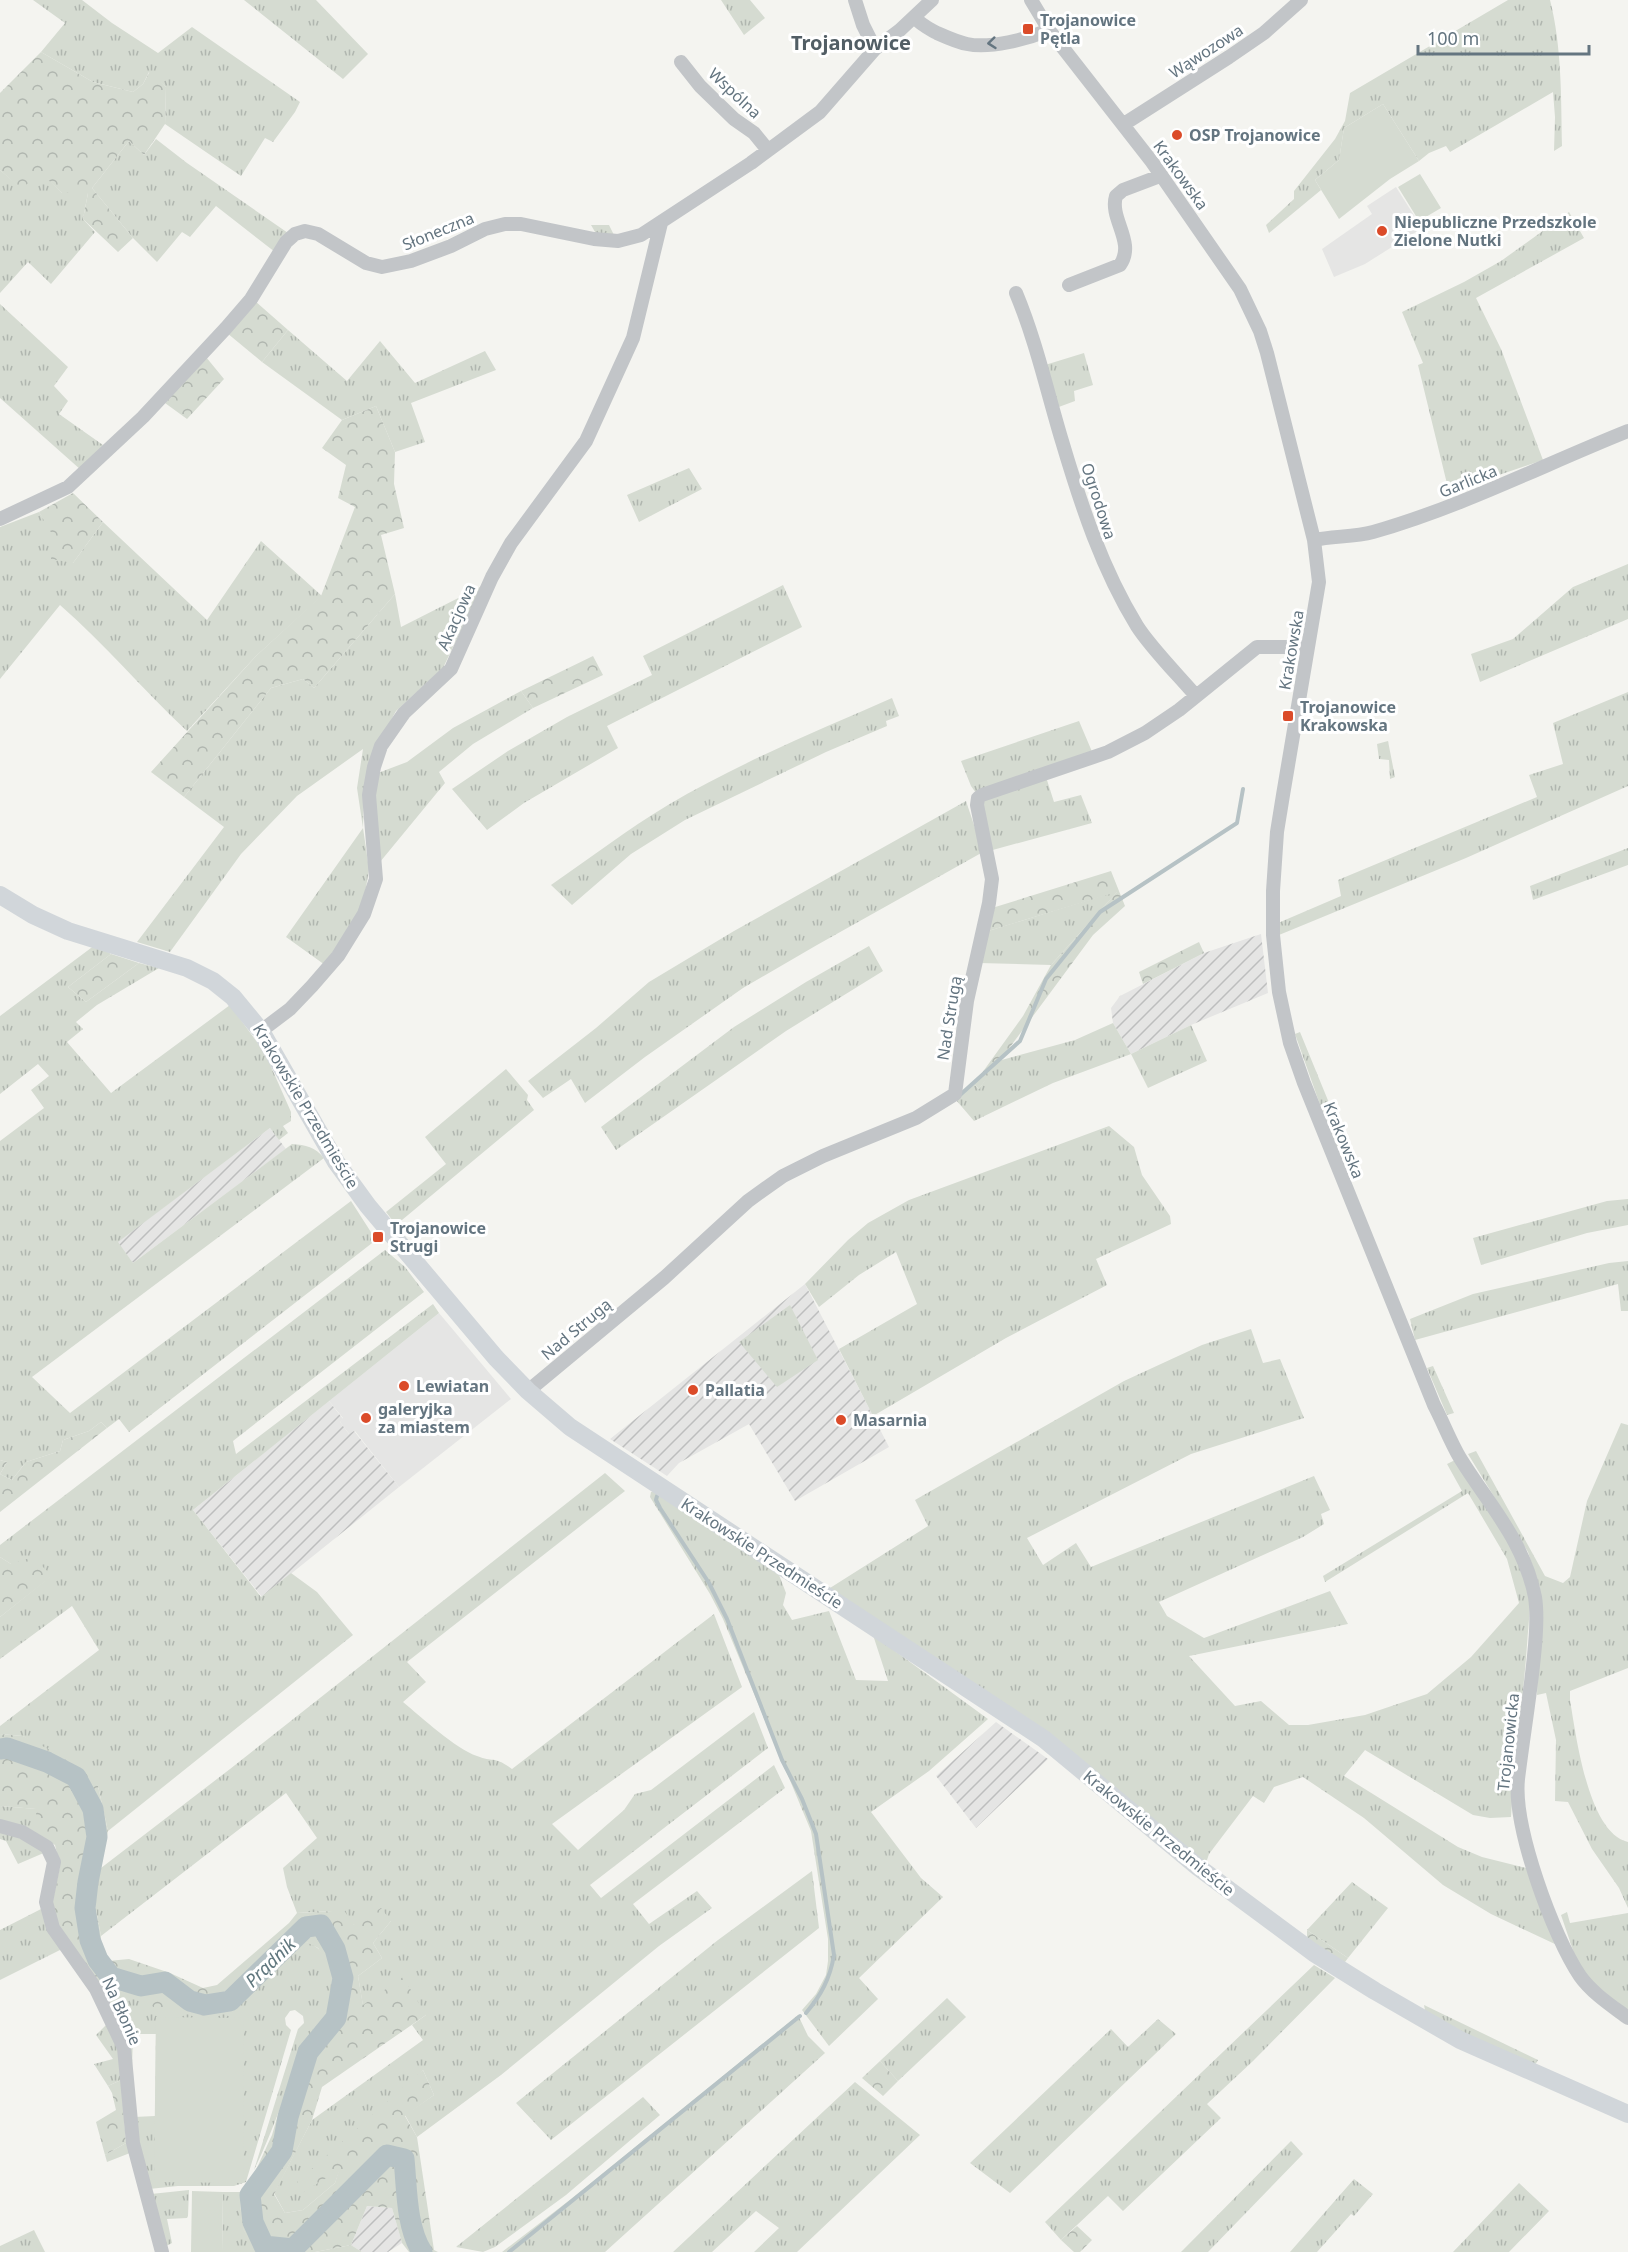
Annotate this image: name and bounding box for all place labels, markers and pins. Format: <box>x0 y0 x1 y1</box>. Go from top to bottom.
place label: Trojanowice Pętla <box>1040 9 1136 49</box>
marker: Trojanowice Pętla <box>1021 22 1035 36</box>
place label: OSP Trojanowice <box>1189 124 1321 146</box>
marker: OSP Trojanowice <box>1170 128 1184 142</box>
place label: Niepubliczne Przedszkole Zielone Nutki <box>1394 211 1597 251</box>
marker: Niepubliczne Przedszkole Zielone Nutki <box>1375 224 1389 238</box>
place label: Trojanowice Krakowska <box>1300 696 1396 736</box>
marker: Trojanowice Krakowska <box>1281 709 1295 723</box>
place label: Trojanowice Strugi <box>390 1217 486 1257</box>
marker: Trojanowice Strugi <box>371 1230 385 1244</box>
place label: Lewiatan <box>416 1375 489 1397</box>
marker: Lewiatan <box>397 1379 411 1393</box>
place label: Pallatia <box>705 1379 765 1401</box>
marker: Pallatia <box>686 1383 700 1397</box>
place label: galeryjka za miastem <box>378 1398 470 1438</box>
place label: Masarnia <box>853 1409 927 1431</box>
marker: galeryjka za miastem <box>359 1411 373 1425</box>
marker: Masarnia <box>834 1413 848 1427</box>

